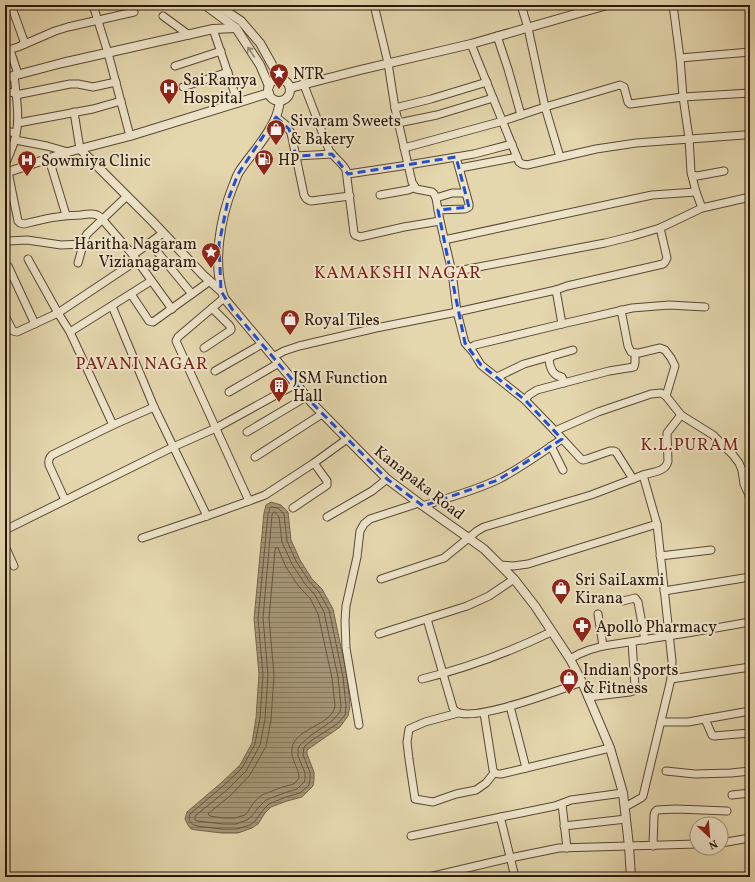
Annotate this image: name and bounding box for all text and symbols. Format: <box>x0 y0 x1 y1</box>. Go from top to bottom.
one-way arrow <box>247 46 256 57</box>
place icon: NTR <box>268 62 290 90</box>
place label: NTR <box>293 64 325 86</box>
place label: Sai Ramya Hospital <box>183 70 257 110</box>
hospital icon: Sai Ramya Hospital <box>158 77 180 105</box>
place label: Sivaram Sweets & Bakery <box>290 111 401 151</box>
shop icon: Sivaram Sweets & Bakery <box>265 118 287 146</box>
fuel station icon: HP <box>253 148 275 176</box>
hospital icon: Sowmiya Clinic <box>16 149 38 177</box>
place label: HP <box>278 150 299 172</box>
place label: Sowmiya Clinic <box>41 151 151 173</box>
place label: Haritha Nagaram Vizianagaram <box>74 234 197 274</box>
place icon: Haritha Nagaram Vizianagaram <box>200 241 222 269</box>
district label: KAMAKSHI NAGAR <box>314 262 482 285</box>
shop icon: Royal Tiles <box>279 308 301 336</box>
place label: Royal Tiles <box>304 310 380 332</box>
district label: PAVANI NAGAR <box>75 353 209 376</box>
place label: JSM Function Hall <box>293 368 388 408</box>
building icon: JSM Function Hall <box>268 375 290 403</box>
district label: K.L.PURAM <box>641 434 739 457</box>
street label: Kanapaka Road <box>369 441 469 526</box>
place label: Sri SaiLaxmi Kirana <box>575 570 664 610</box>
shop icon: Sri SaiLaxmi Kirana <box>550 577 572 605</box>
pharmacy icon: Apollo Pharmacy <box>571 615 593 643</box>
place label: Apollo Pharmacy <box>596 617 717 639</box>
place label: Indian Sports & Fitness <box>583 660 679 700</box>
shop icon: Indian Sports & Fitness <box>558 667 580 695</box>
north arrow <box>689 816 729 856</box>
text: N <box>706 835 720 852</box>

